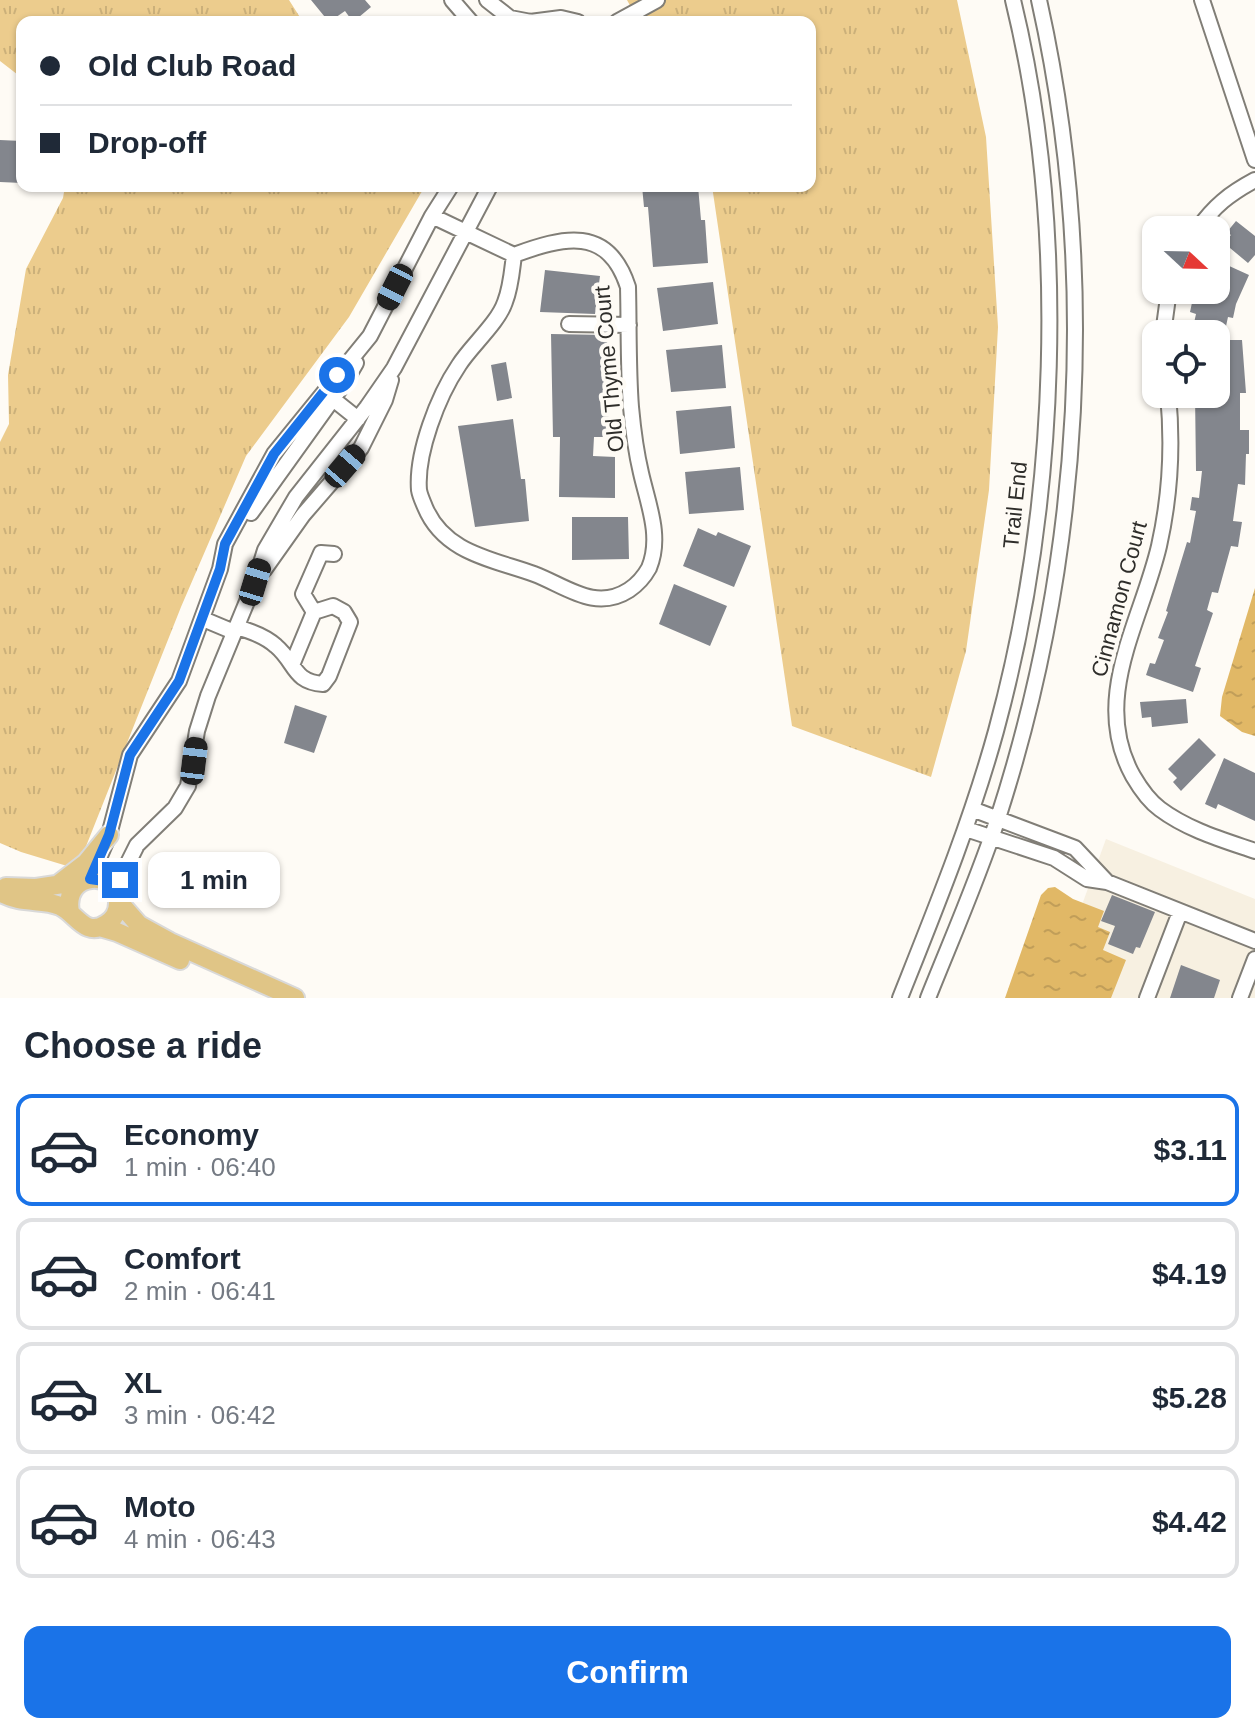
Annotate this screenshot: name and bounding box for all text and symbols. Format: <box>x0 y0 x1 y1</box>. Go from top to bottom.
text: Old Club Road <box>88 49 296 82</box>
text: Drop-off <box>88 126 206 159</box>
north arrow <box>1142 216 1230 304</box>
map controls <box>1142 216 1230 408</box>
car <box>373 260 417 314</box>
street label: Old Thyme Court <box>589 285 629 453</box>
button: locate <box>1142 320 1230 408</box>
route start <box>319 357 355 393</box>
car <box>320 440 370 492</box>
street label: Trail End <box>998 460 1032 550</box>
street label: Cinnamon Court <box>1086 518 1152 680</box>
car <box>237 556 273 608</box>
car <box>179 736 209 786</box>
callout: 1 min <box>148 852 280 908</box>
route end <box>102 862 138 898</box>
text: 1 min <box>180 865 248 895</box>
text: Choose a ride <box>24 1025 262 1066</box>
icon: car <box>28 1114 100 1186</box>
text: Economy <box>124 1118 259 1151</box>
text: $3.11 <box>1154 1133 1227 1166</box>
text: 1 min · 06:40 <box>124 1152 276 1182</box>
icon: car <box>28 1238 100 1310</box>
text: Comfort <box>124 1242 241 1275</box>
text: $4.19 <box>1152 1257 1227 1290</box>
text: 2 min · 06:41 <box>124 1276 276 1306</box>
icon: car <box>28 1362 100 1434</box>
text: XL <box>124 1366 162 1399</box>
text: $5.28 <box>1152 1381 1227 1414</box>
text: 3 min · 06:42 <box>124 1400 276 1430</box>
icon: car <box>28 1486 100 1558</box>
text: Moto <box>124 1490 196 1523</box>
text: $4.42 <box>1152 1505 1227 1538</box>
text: 4 min · 06:43 <box>124 1524 276 1554</box>
button: Confirm <box>24 1626 1231 1718</box>

